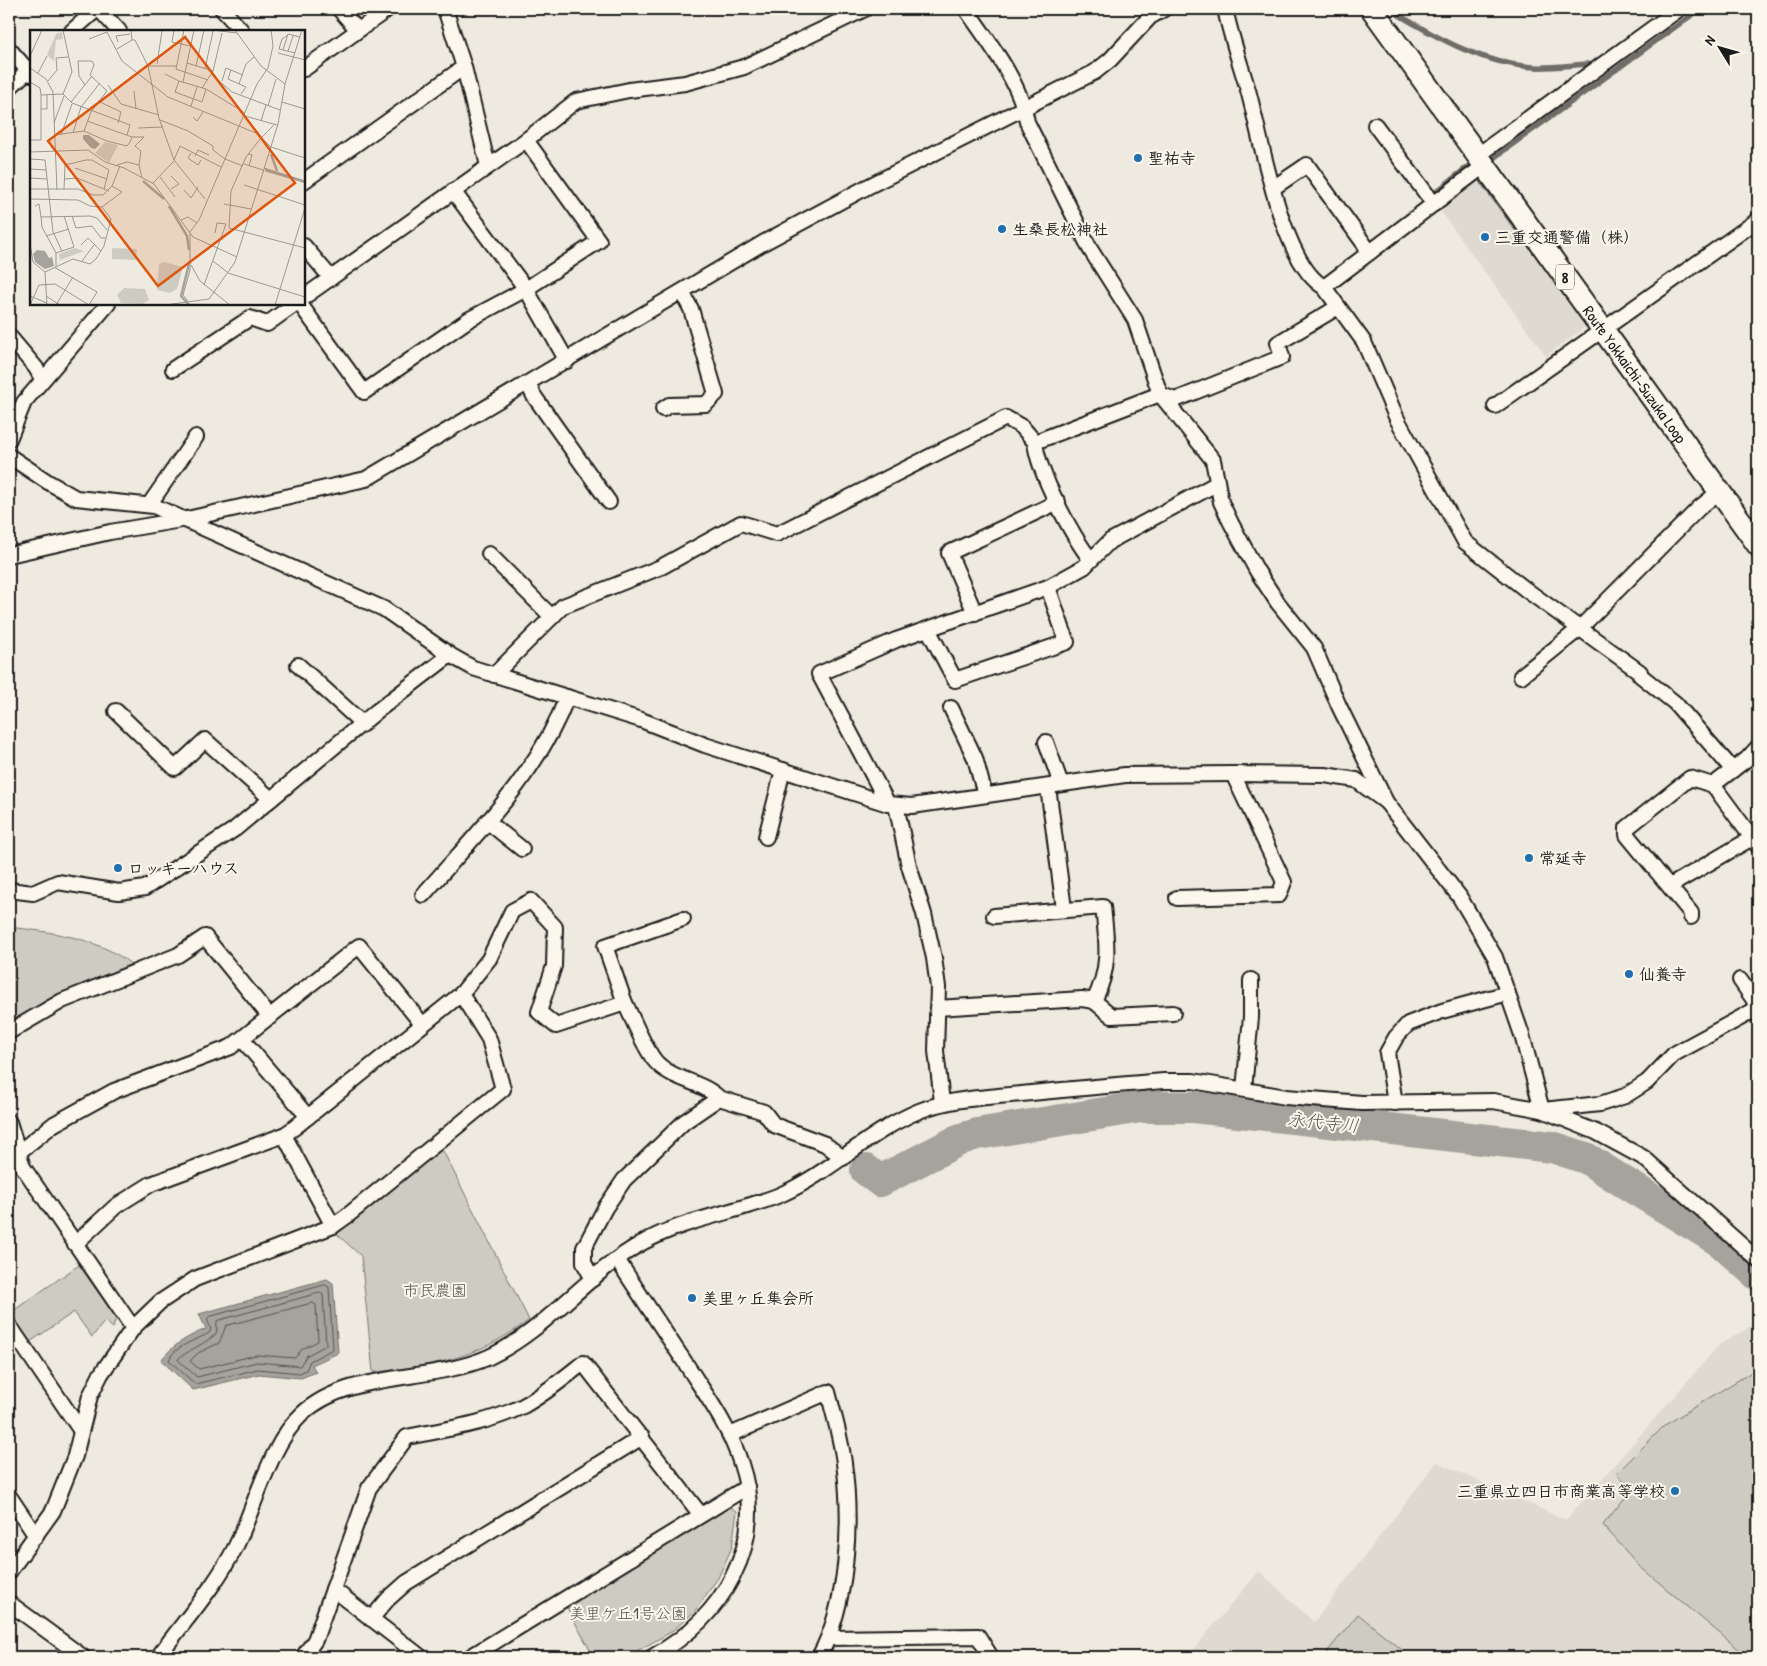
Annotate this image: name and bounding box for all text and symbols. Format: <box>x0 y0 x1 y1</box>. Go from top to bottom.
north arrow <box>1694 22 1744 72</box>
inset map <box>30 30 305 305</box>
text: N <box>1699 31 1719 49</box>
place label: 聖祐寺 <box>1148 147 1196 169</box>
marker: 聖祐寺 <box>1132 152 1144 164</box>
place label: 生桑長松神社 <box>1012 218 1108 240</box>
marker: 生桑長松神社 <box>996 223 1008 235</box>
place label: 三重交通警備（株） <box>1495 226 1639 248</box>
marker: 三重交通警備（株） <box>1479 231 1491 243</box>
road number: 8 <box>1556 264 1574 290</box>
street label: Route Yokkaichi-Suzuka Loop <box>1578 301 1692 448</box>
place label: 常延寺 <box>1539 847 1587 869</box>
marker: 常延寺 <box>1523 852 1535 864</box>
place label: ロッキーハウス <box>128 857 239 879</box>
marker: ロッキーハウス <box>112 862 124 874</box>
place label: 仙養寺 <box>1639 963 1687 985</box>
marker: 仙養寺 <box>1623 968 1635 980</box>
water label: 永代寺川 <box>1286 1106 1360 1138</box>
park label: 市民農園 <box>403 1279 467 1301</box>
place label: 美里ヶ丘集会所 <box>702 1287 814 1309</box>
marker: 美里ヶ丘集会所 <box>686 1292 698 1304</box>
place label: 三重県立四日市商業高等学校 <box>1457 1480 1665 1502</box>
marker: 三重県立四日市商業高等学校 <box>1669 1485 1681 1497</box>
park label: 美里ケ丘1号公園 <box>569 1602 687 1624</box>

